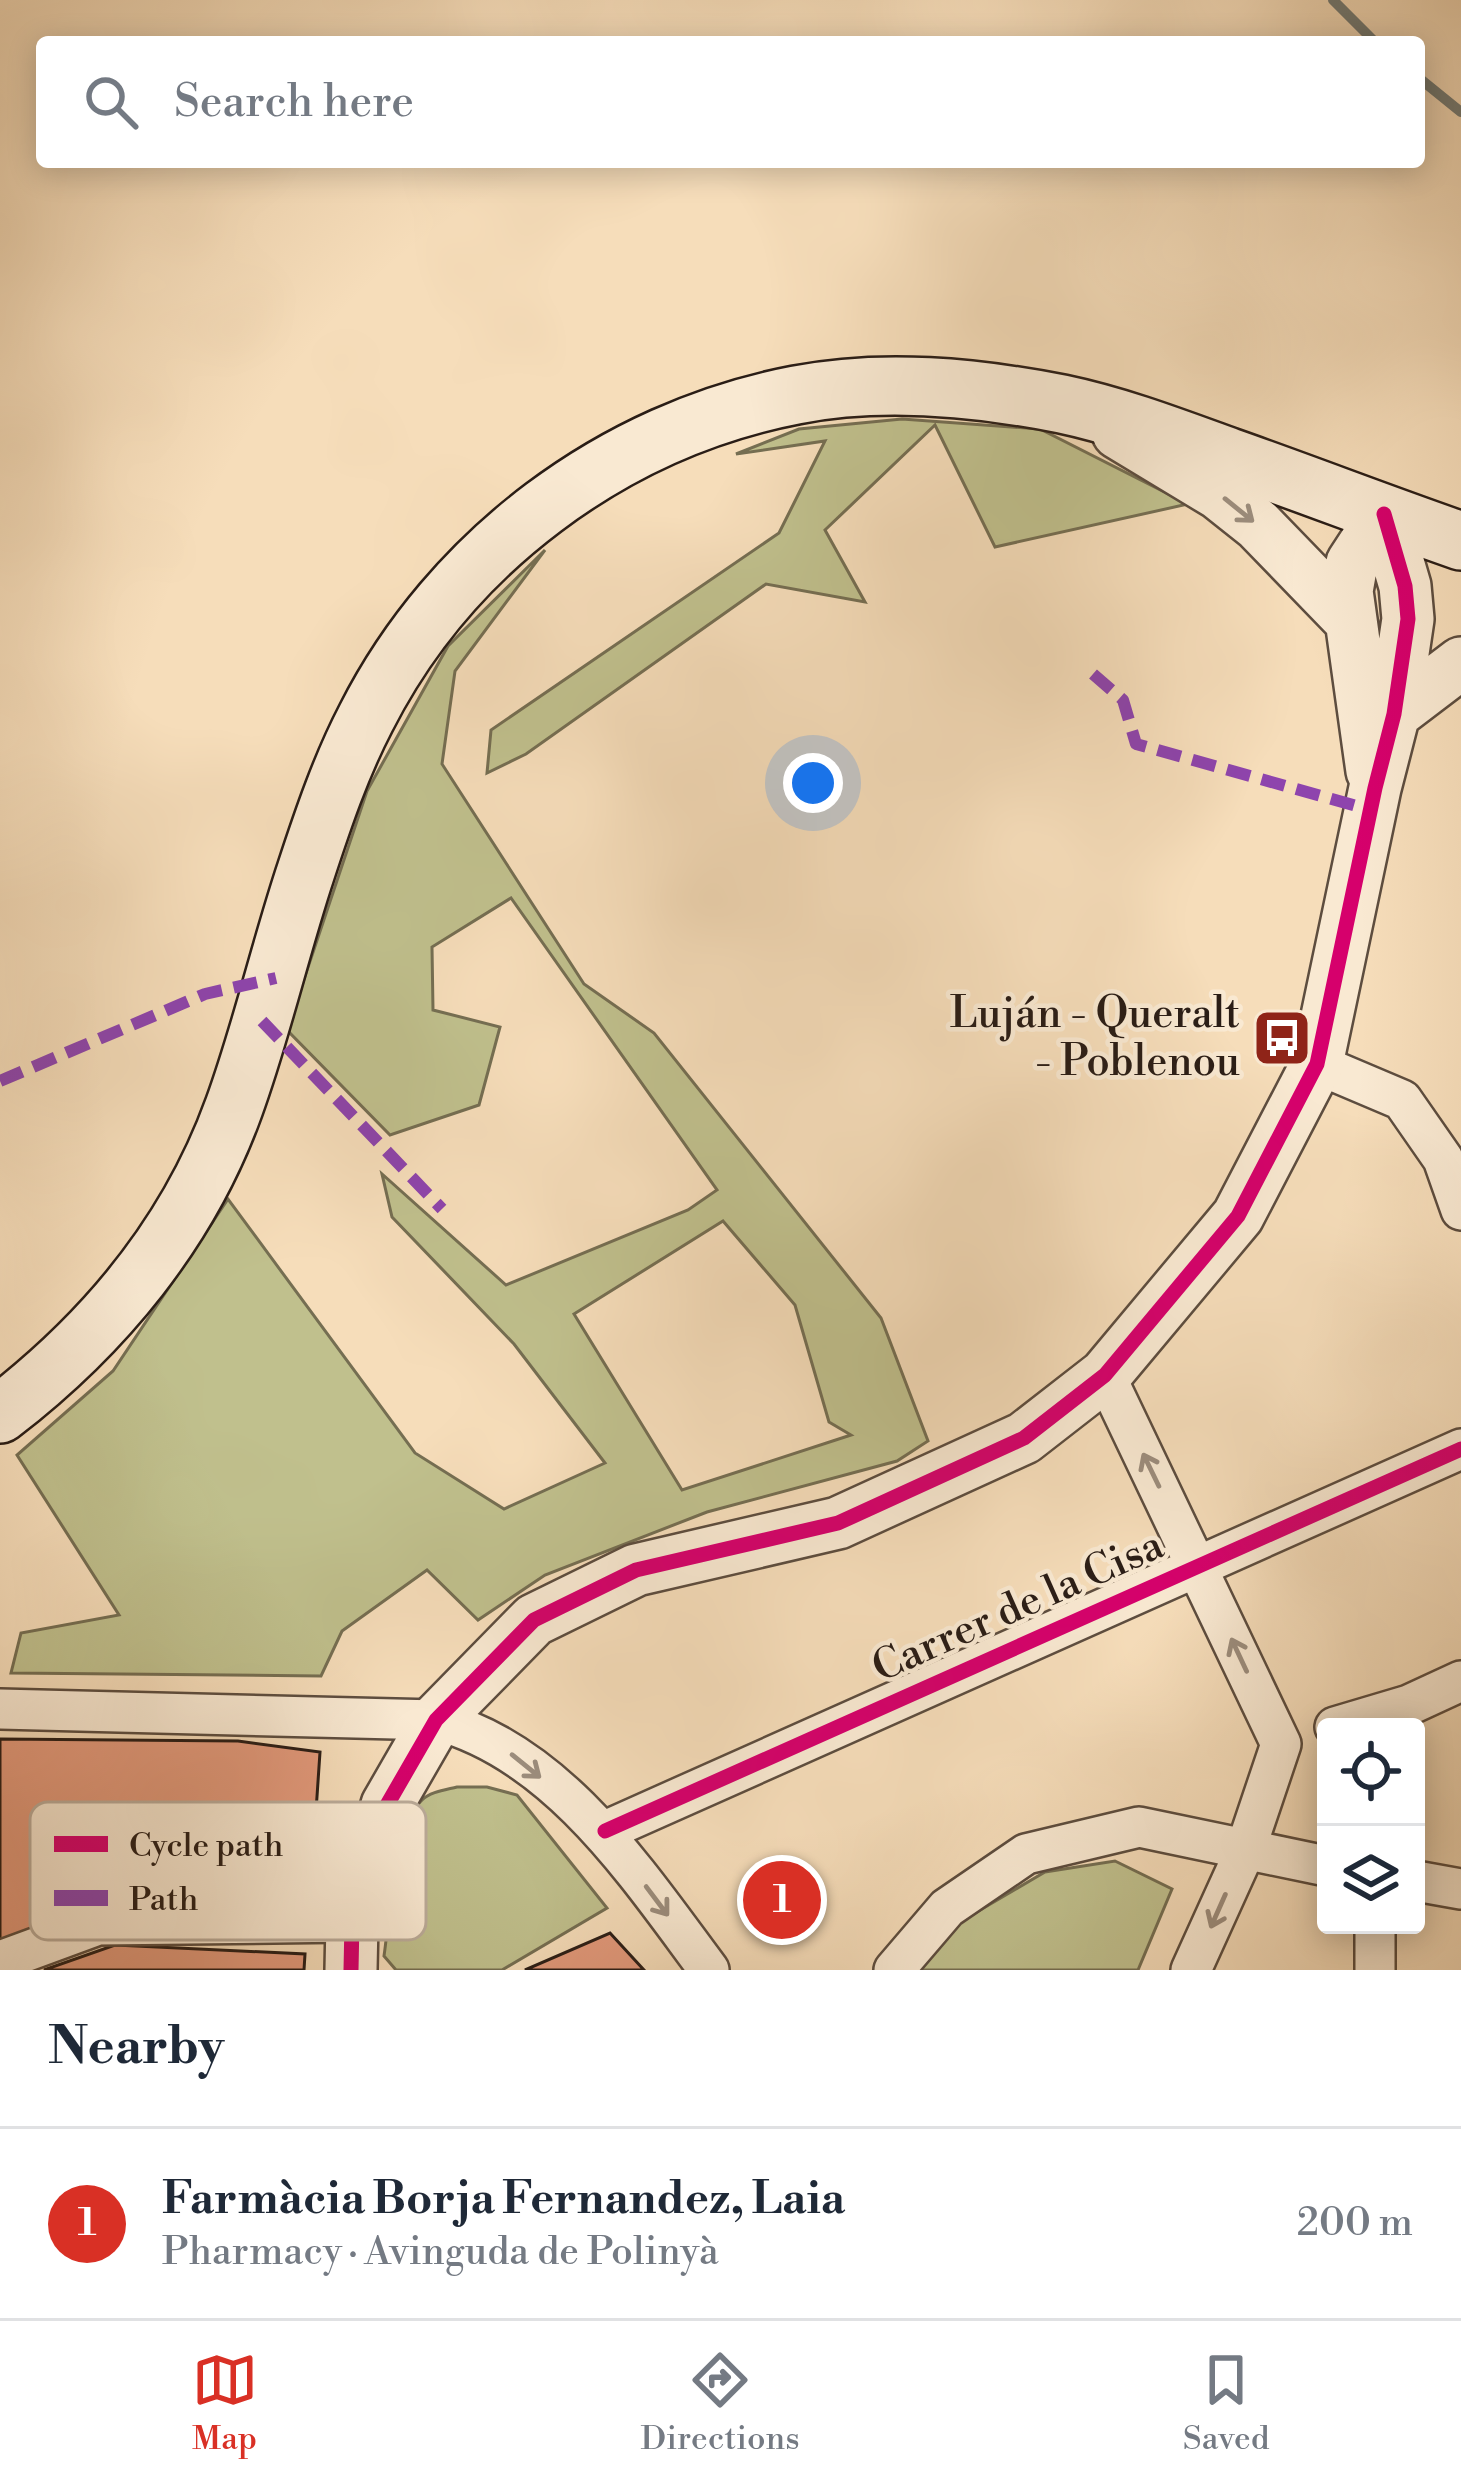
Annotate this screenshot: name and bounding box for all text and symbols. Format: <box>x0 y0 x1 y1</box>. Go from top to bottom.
search box <box>36 36 1425 168</box>
icon: search <box>78 69 144 135</box>
text: Search here <box>174 74 414 131</box>
one-way arrow <box>1222 496 1254 523</box>
your location <box>783 753 843 813</box>
place label: Luján - Queralt - Poblenou <box>950 988 1240 1089</box>
bus stop icon: Luján - Queralt - Poblenou <box>1251 1007 1313 1069</box>
one-way arrow <box>1139 1453 1162 1488</box>
street label: Carrer de la Cisa <box>864 1519 1173 1695</box>
one-way arrow <box>1227 1638 1249 1674</box>
map controls <box>1317 1718 1425 1934</box>
button: locate <box>1317 1718 1425 1826</box>
one-way arrow <box>510 1752 542 1779</box>
legend <box>30 1802 426 1940</box>
text: Cycle path <box>129 1826 283 1867</box>
button: layers <box>1317 1826 1425 1934</box>
pin: 1 <box>743 1855 821 1945</box>
text: Path <box>129 1880 198 1921</box>
one-way arrow <box>644 1884 670 1916</box>
one-way arrow <box>1205 1892 1227 1928</box>
text: Nearby <box>48 2016 224 2080</box>
text: Farmàcia Borja Fernandez, Laia <box>162 2171 845 2228</box>
text: 1 <box>78 2199 96 2248</box>
text: 200 m <box>1297 2199 1413 2248</box>
text: Pharmacy · Avinguda de Polinyà <box>162 2228 719 2277</box>
tab: Map <box>192 2347 258 2460</box>
tab: Directions <box>641 2347 800 2460</box>
tab: Saved <box>1183 2347 1269 2460</box>

